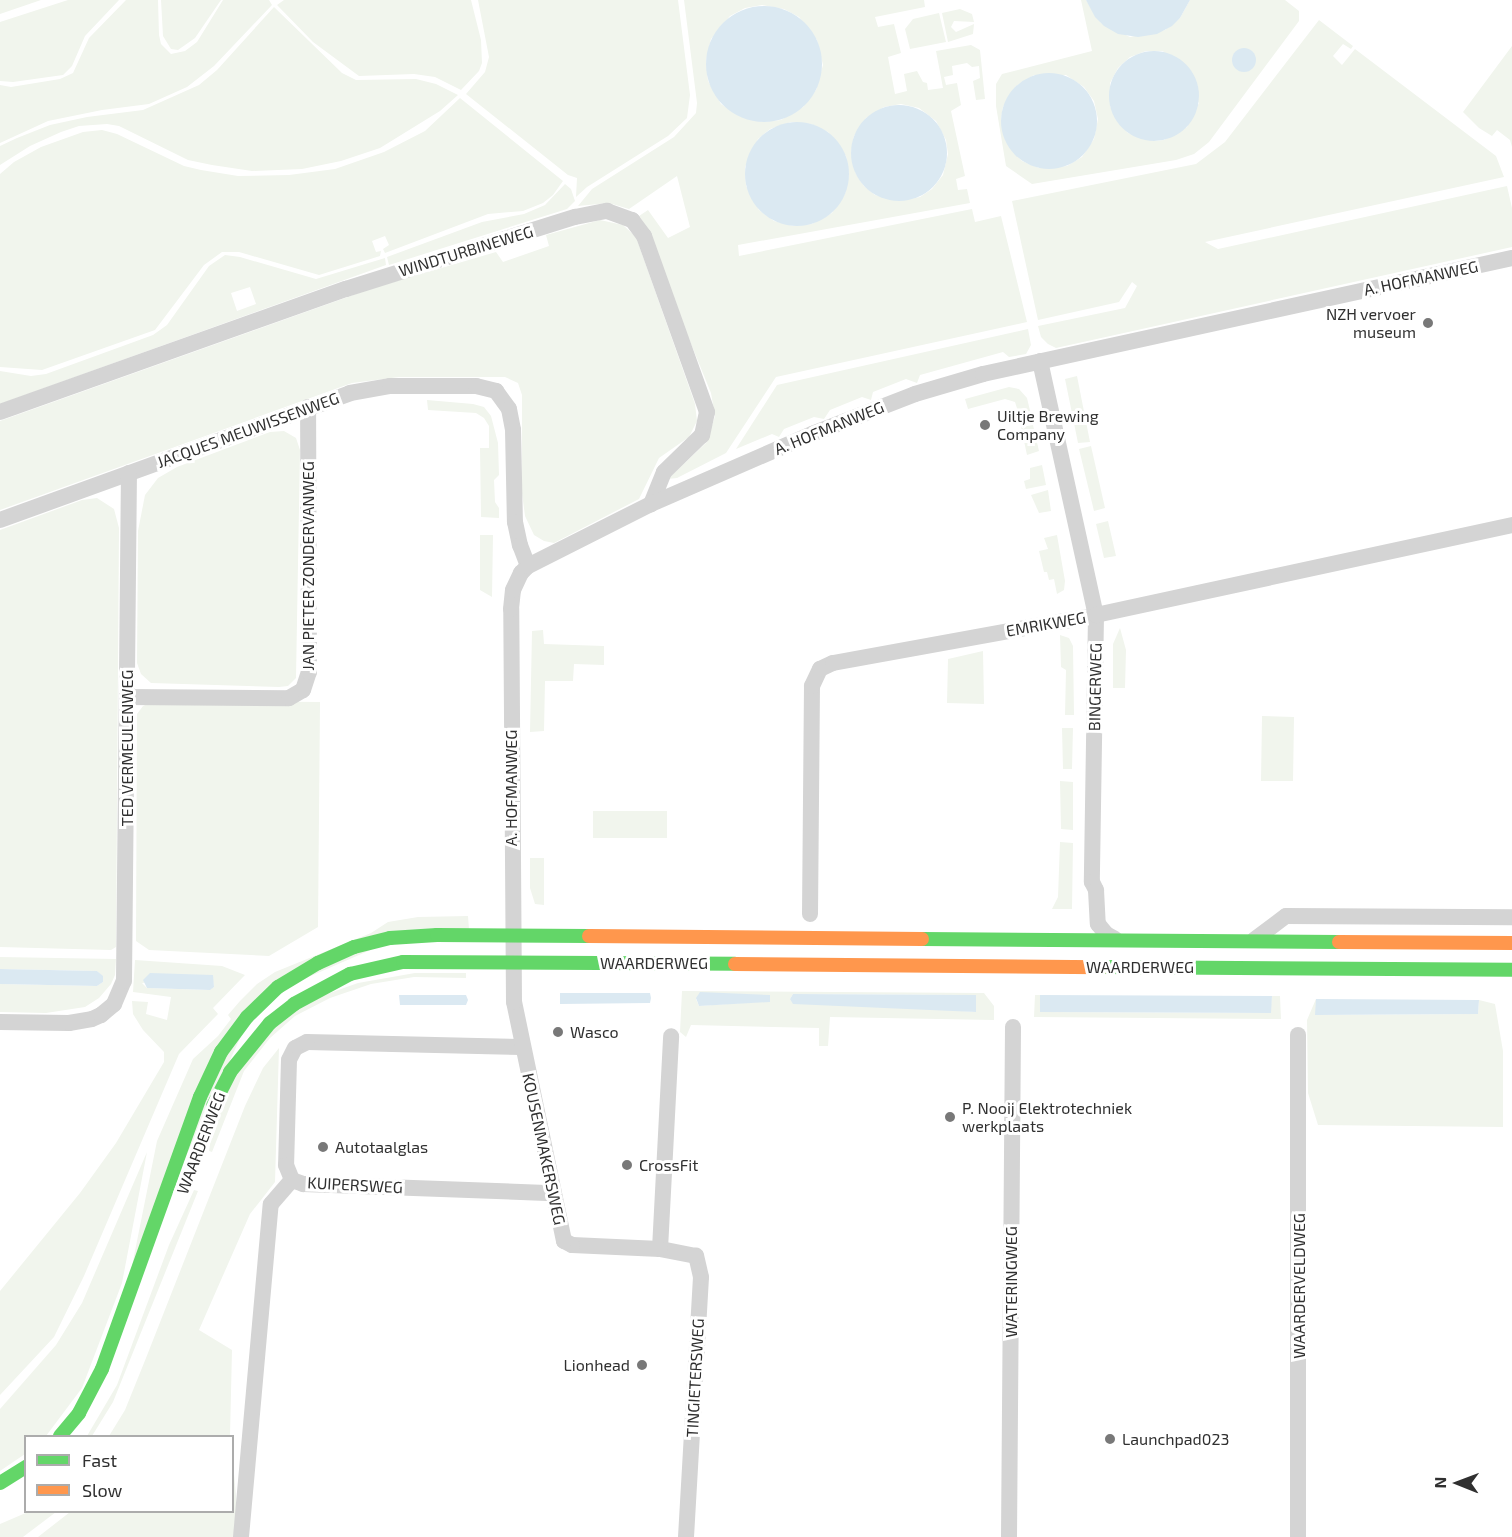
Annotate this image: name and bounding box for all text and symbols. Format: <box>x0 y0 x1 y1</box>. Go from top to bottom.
street label: WINDTURBINEWEG <box>397 221 535 281</box>
street label: A. HOFMANWEG <box>1362 256 1480 300</box>
place label: NZH vervoer museum <box>1326 304 1416 342</box>
marker: NZH vervoer museum <box>1421 316 1435 330</box>
street label: JACQUES MEUWISSENWEG <box>154 388 342 472</box>
street label: A. HOFMANWEG <box>771 397 887 459</box>
place label: Uiltje Brewing Company <box>997 406 1099 444</box>
marker: Uiltje Brewing Company <box>978 418 992 432</box>
street label: JAN PIETER ZONDERVANWEG <box>298 461 318 671</box>
street label: EMRIKWEG <box>1005 608 1087 640</box>
street label: BINGERWEG <box>1085 643 1105 731</box>
street label: TED VERMEULENWEG <box>117 669 137 827</box>
street label: A. HOFMANWEG <box>501 730 521 846</box>
street label: WAARDERWEG <box>600 953 708 973</box>
street label: WAARDERWEG <box>1086 957 1194 977</box>
place label: Wasco <box>570 1022 619 1042</box>
marker: Wasco <box>551 1025 565 1039</box>
street label: KOUSENMAKERSWEG <box>519 1071 569 1227</box>
street label: WAARDERWEG <box>173 1089 229 1197</box>
place label: P. Nooij Elektrotechniek werkplaats <box>962 1098 1132 1136</box>
marker: P. Nooij Elektrotechniek werkplaats <box>943 1110 957 1124</box>
place label: Autotaalglas <box>335 1137 428 1157</box>
marker: Autotaalglas <box>316 1140 330 1154</box>
place label: CrossFit <box>639 1155 698 1175</box>
marker: CrossFit <box>620 1158 634 1172</box>
street label: KUIPERSWEG <box>307 1173 403 1197</box>
street label: WAARDERVELDWEG <box>1289 1213 1309 1359</box>
street label: WATERINGWEG <box>1001 1226 1021 1338</box>
street label: TINGIETERSWEG <box>682 1318 708 1438</box>
place label: Lionhead <box>564 1355 630 1375</box>
marker: Lionhead <box>635 1358 649 1372</box>
place label: Launchpad023 <box>1122 1429 1229 1449</box>
marker: Launchpad023 <box>1103 1432 1117 1446</box>
legend <box>24 1435 234 1513</box>
text: Fast <box>82 1449 117 1471</box>
north arrow <box>1428 1453 1488 1513</box>
text: N <box>1430 1477 1449 1489</box>
text: Slow <box>82 1479 122 1501</box>

